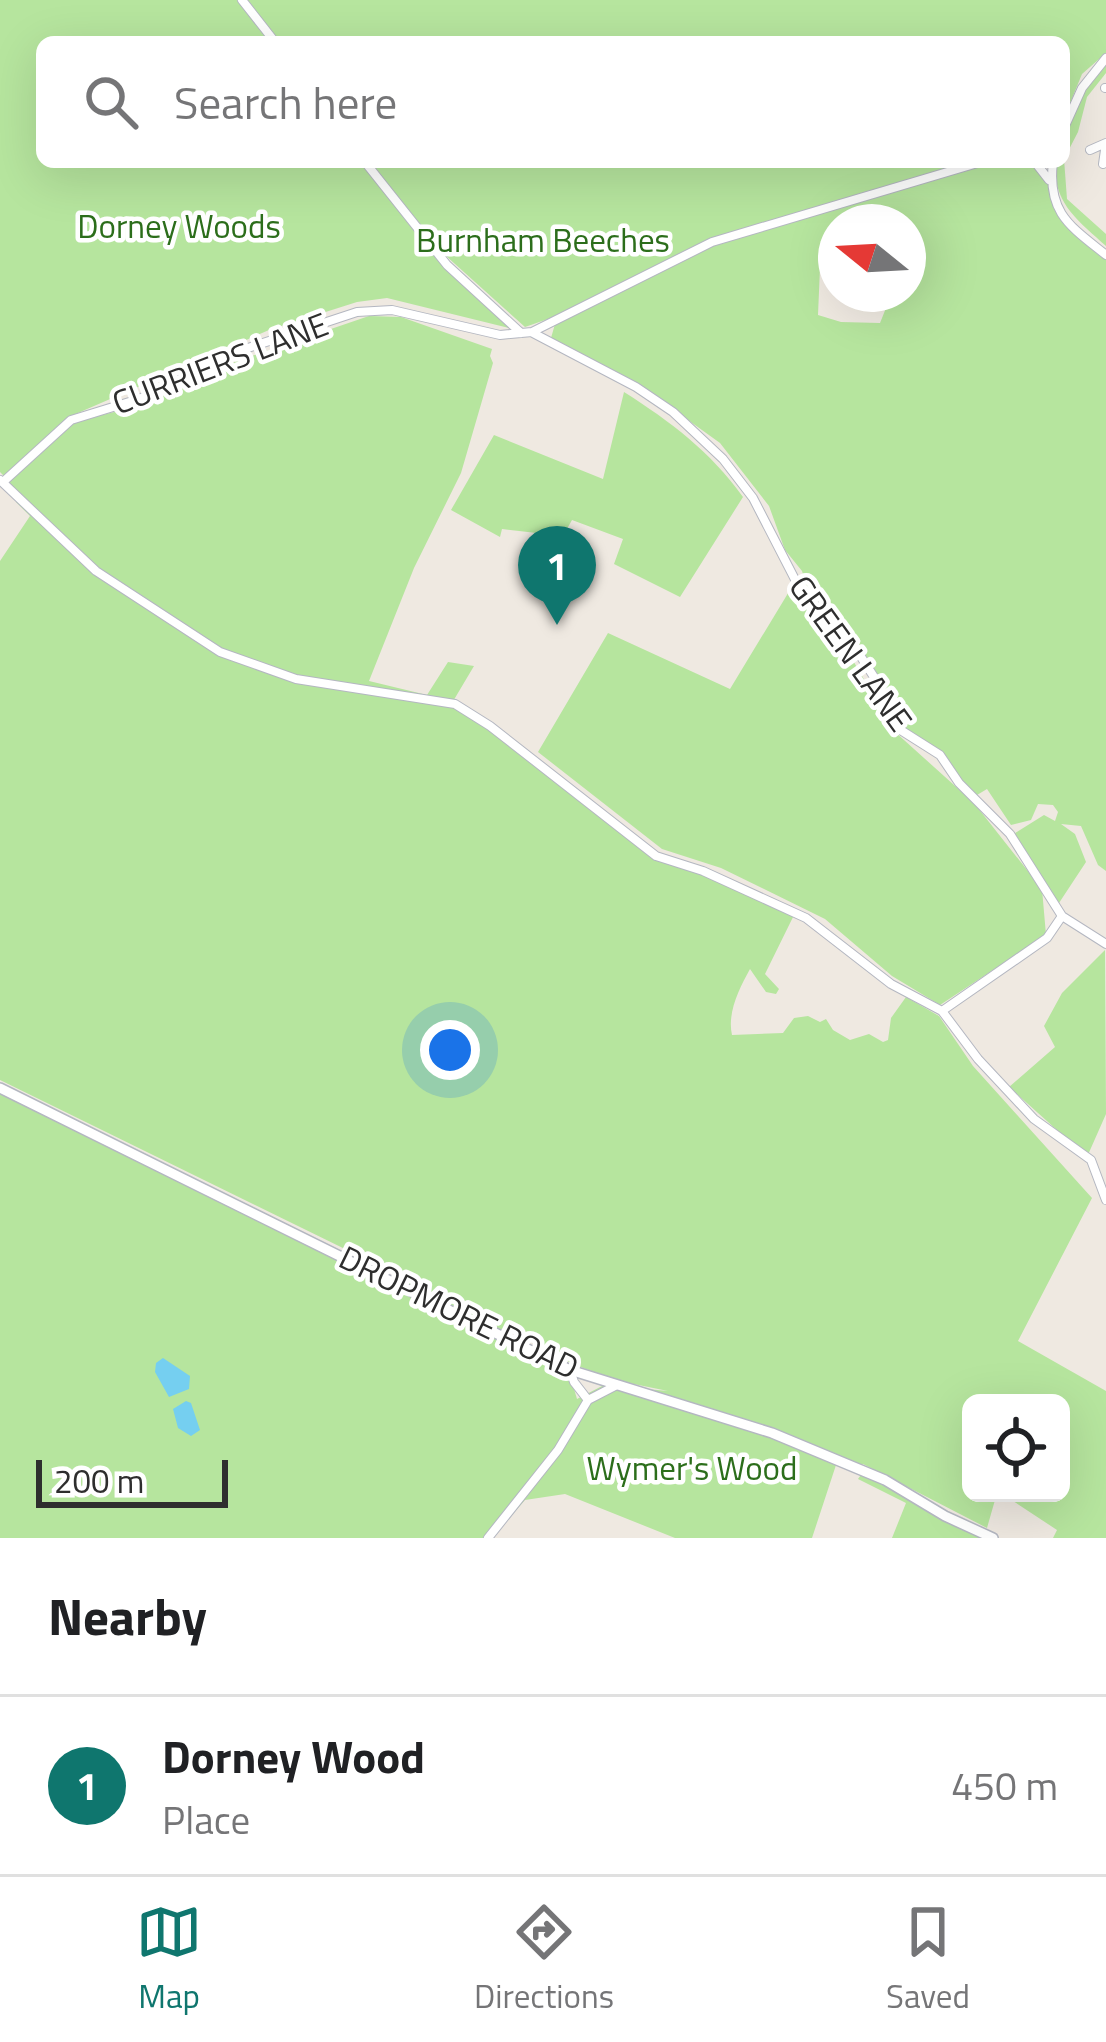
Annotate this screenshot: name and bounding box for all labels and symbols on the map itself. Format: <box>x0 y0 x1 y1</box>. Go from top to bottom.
park label: Dorney Woods <box>77 201 281 251</box>
north arrow <box>818 204 926 312</box>
park label: Burnham Beeches <box>416 215 670 265</box>
street label: CURRIERS LANE <box>105 299 335 427</box>
pin: 1 <box>518 526 596 625</box>
street label: GREEN LANE <box>777 564 925 742</box>
your location <box>420 1020 480 1080</box>
street label: DROPMORE ROAD <box>331 1232 587 1392</box>
park label: Wymer's Wood <box>586 1443 798 1493</box>
scale bar <box>36 1454 228 1507</box>

